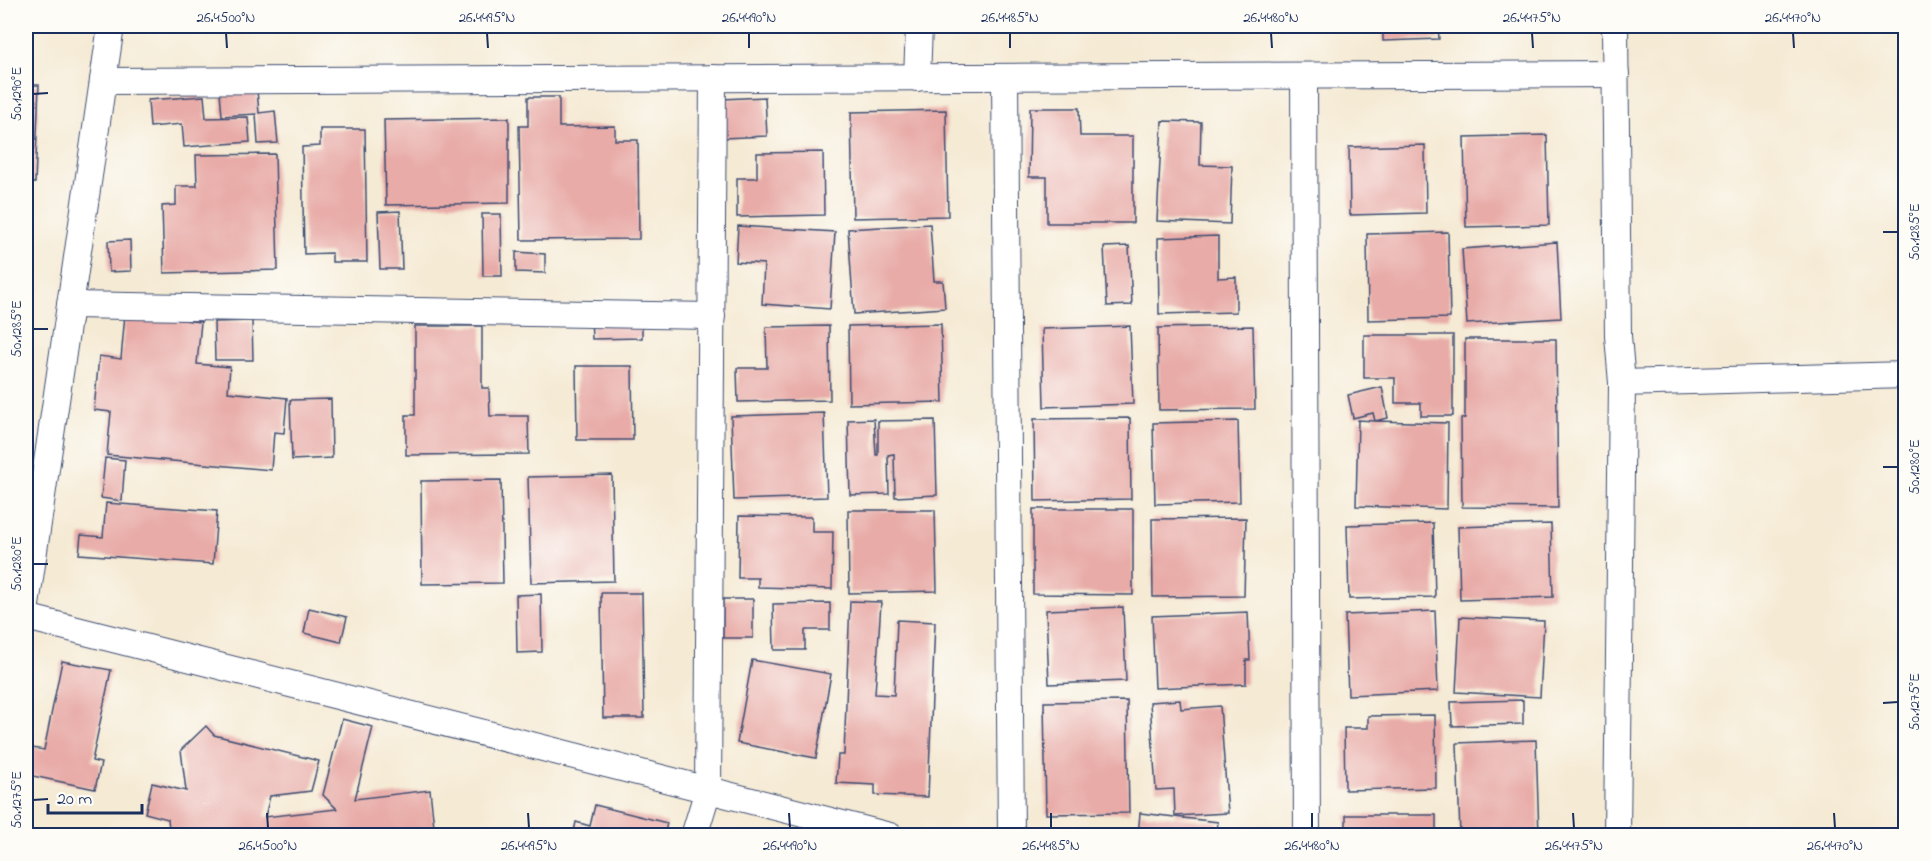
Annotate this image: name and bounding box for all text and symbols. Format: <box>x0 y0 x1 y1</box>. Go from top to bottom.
text: 26.4500°N <box>197 7 255 29</box>
text: 26.4495°N <box>459 7 515 29</box>
text: 26.4490°N <box>722 7 776 29</box>
text: 26.4485°N <box>981 7 1039 29</box>
text: 26.4480°N <box>1243 7 1299 29</box>
text: 26.4475°N <box>1503 7 1561 29</box>
text: 26.4470°N <box>1765 7 1821 29</box>
text: 50.1290°E <box>6 67 28 121</box>
text: 50.1285°E <box>1904 203 1926 261</box>
text: 50.1285°E <box>6 300 28 358</box>
text: 50.1280°E <box>1904 439 1926 495</box>
text: 50.1280°E <box>6 536 28 592</box>
text: 50.1275°E <box>1904 673 1926 731</box>
text: 50.1275°E <box>6 771 28 829</box>
scale bar <box>48 777 142 815</box>
text: 20 m <box>57 787 92 813</box>
text: 26.4500°N <box>239 835 297 857</box>
text: 26.4495°N <box>501 835 557 857</box>
text: 26.4490°N <box>763 835 817 857</box>
text: 26.4485°N <box>1022 835 1080 857</box>
text: 26.4480°N <box>1284 835 1340 857</box>
text: 26.4475°N <box>1545 835 1603 857</box>
text: 26.4470°N <box>1807 835 1863 857</box>

